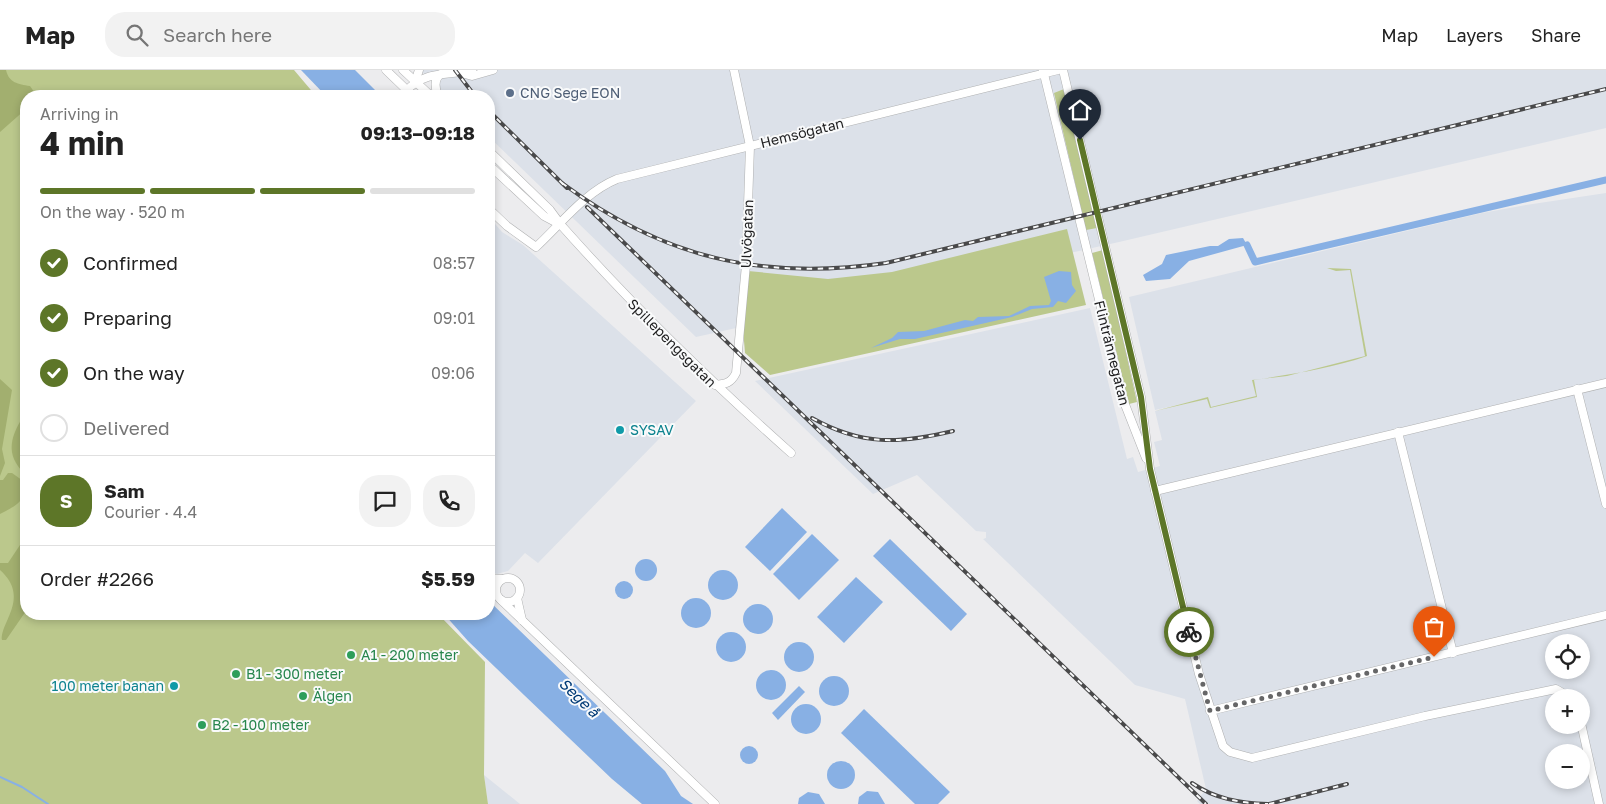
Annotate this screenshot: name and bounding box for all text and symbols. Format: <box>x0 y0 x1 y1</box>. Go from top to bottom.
search box <box>105 12 455 57</box>
text: Map <box>25 20 75 49</box>
icon: search <box>123 21 151 49</box>
text: Search here <box>163 23 272 46</box>
text: Map <box>1381 24 1418 46</box>
text: Layers <box>1446 24 1503 46</box>
text: Share <box>1531 24 1581 46</box>
place label: CNG Sege EON <box>520 84 620 101</box>
marker: CNG Sege EON <box>504 87 516 99</box>
pin <box>1059 89 1101 140</box>
icon: home <box>1066 96 1094 124</box>
text: Arriving in <box>40 104 119 124</box>
street label: Hemsögatan <box>758 114 845 151</box>
text: 09:13–09:18 <box>361 121 475 144</box>
text: 4 min <box>40 124 124 162</box>
street label: Ulvögatan <box>737 199 756 269</box>
text: On the way · 520 m <box>40 202 185 222</box>
icon: check <box>40 249 68 277</box>
text: Confirmed <box>83 251 178 274</box>
text: 08:57 <box>433 253 475 273</box>
street label: Spillepengsgatan <box>625 295 720 390</box>
street label: Flintrännegatan <box>1091 299 1134 407</box>
icon: check <box>40 304 68 332</box>
text: Preparing <box>83 306 172 329</box>
text: 09:01 <box>433 308 475 328</box>
icon: check <box>40 359 68 387</box>
text: On the way <box>83 361 185 384</box>
text: 09:06 <box>431 363 475 383</box>
text: Delivered <box>83 416 170 439</box>
place label: SYSAV <box>630 421 674 438</box>
marker: SYSAV <box>614 424 626 436</box>
button: chat <box>359 475 411 527</box>
button: phone <box>423 475 475 527</box>
text: Sam <box>104 479 144 502</box>
text: S <box>60 489 72 512</box>
text: Courier · 4.4 <box>104 502 197 522</box>
text: Order #2266 <box>40 567 154 590</box>
text: $5.59 <box>421 567 475 590</box>
pin <box>1413 606 1455 657</box>
courier <box>1164 607 1214 657</box>
icon: bag <box>1420 613 1448 641</box>
icon: bike <box>1175 618 1203 646</box>
map controls <box>1545 634 1590 789</box>
button: locate <box>1545 634 1590 679</box>
place label: A1 - 200 meter <box>361 646 459 663</box>
marker: A1 - 200 meter <box>345 649 357 661</box>
place label: B1 - 300 meter <box>246 665 344 682</box>
marker: B1 - 300 meter <box>230 668 242 680</box>
water label: Sege å <box>555 674 604 722</box>
place label: 100 meter banan <box>52 677 164 694</box>
marker: 100 meter banan <box>168 680 180 692</box>
place label: Älgen <box>313 687 352 704</box>
button: + <box>1545 689 1590 734</box>
marker: Älgen <box>297 690 309 702</box>
place label: B2 - 100 meter <box>212 716 310 733</box>
marker: B2 - 100 meter <box>196 719 208 731</box>
button: − <box>1545 744 1590 789</box>

